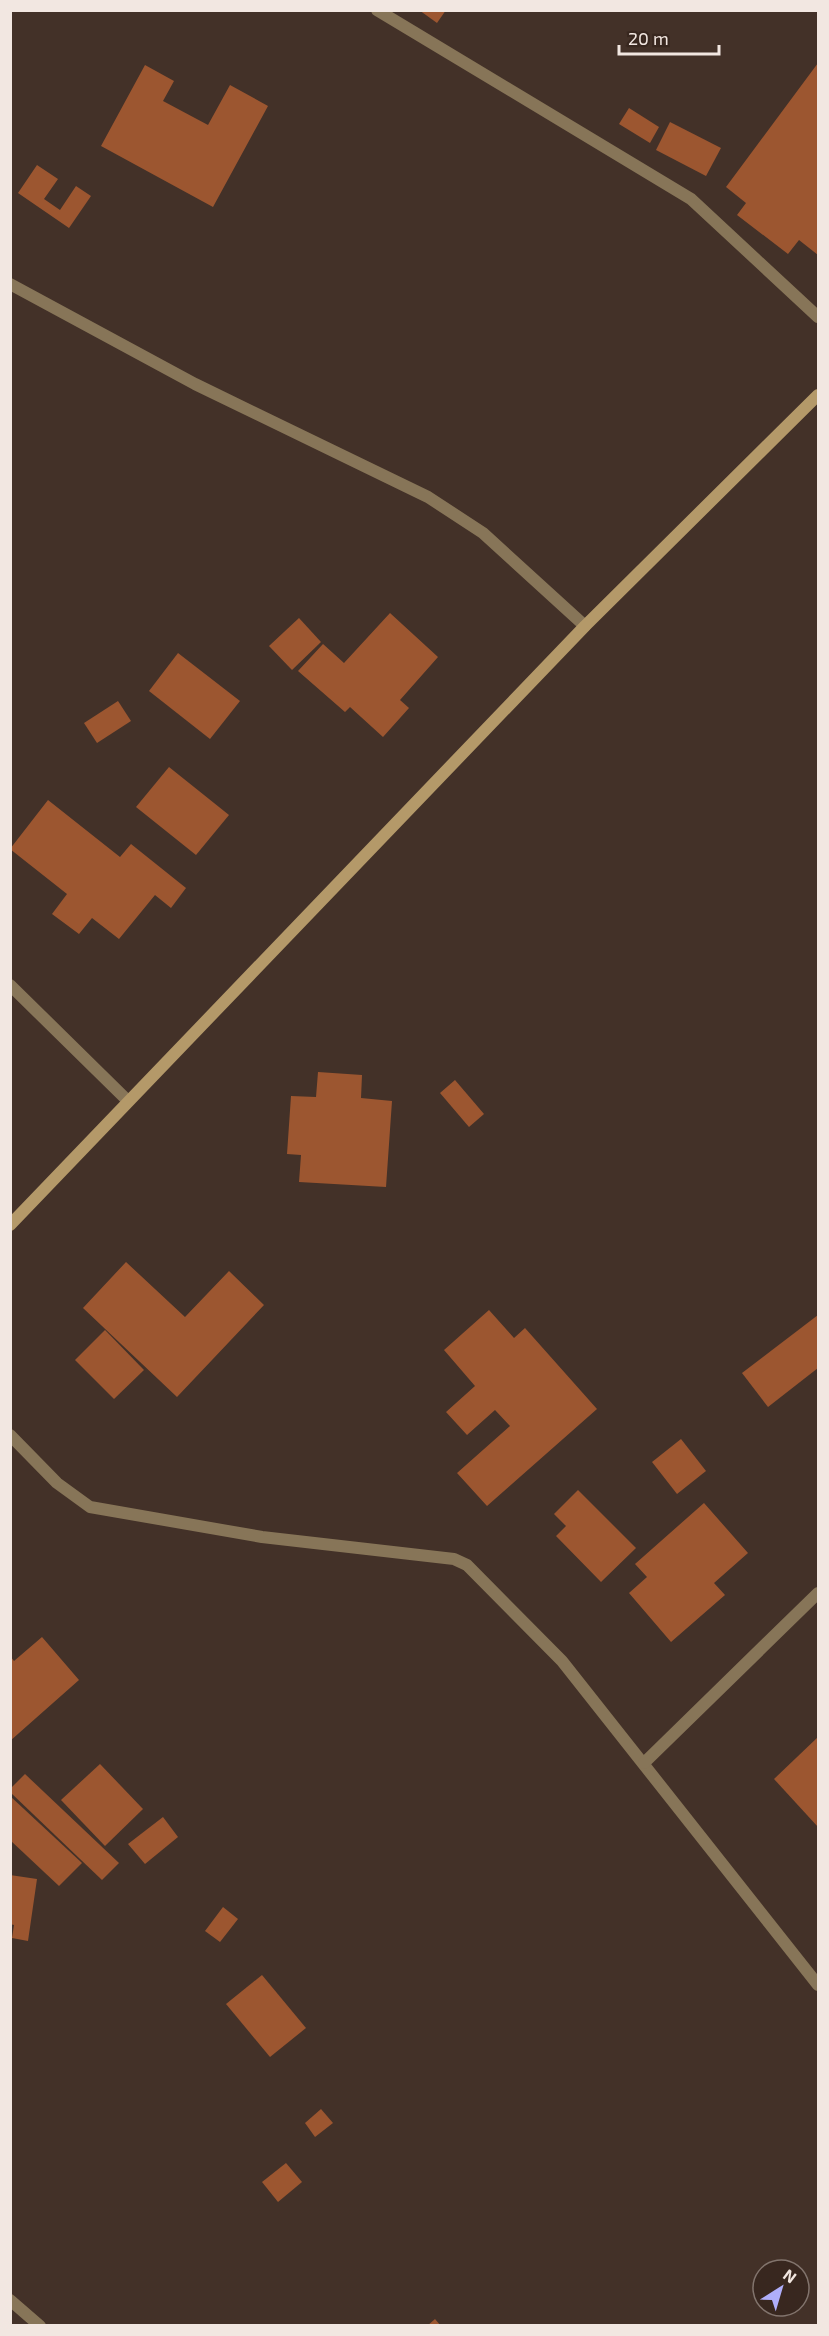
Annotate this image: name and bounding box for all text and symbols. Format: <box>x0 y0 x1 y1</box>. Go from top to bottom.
scale bar <box>619 18 720 56</box>
text: 20 m <box>628 27 669 49</box>
north arrow <box>751 2258 811 2318</box>
text: N <box>780 2265 801 2287</box>

